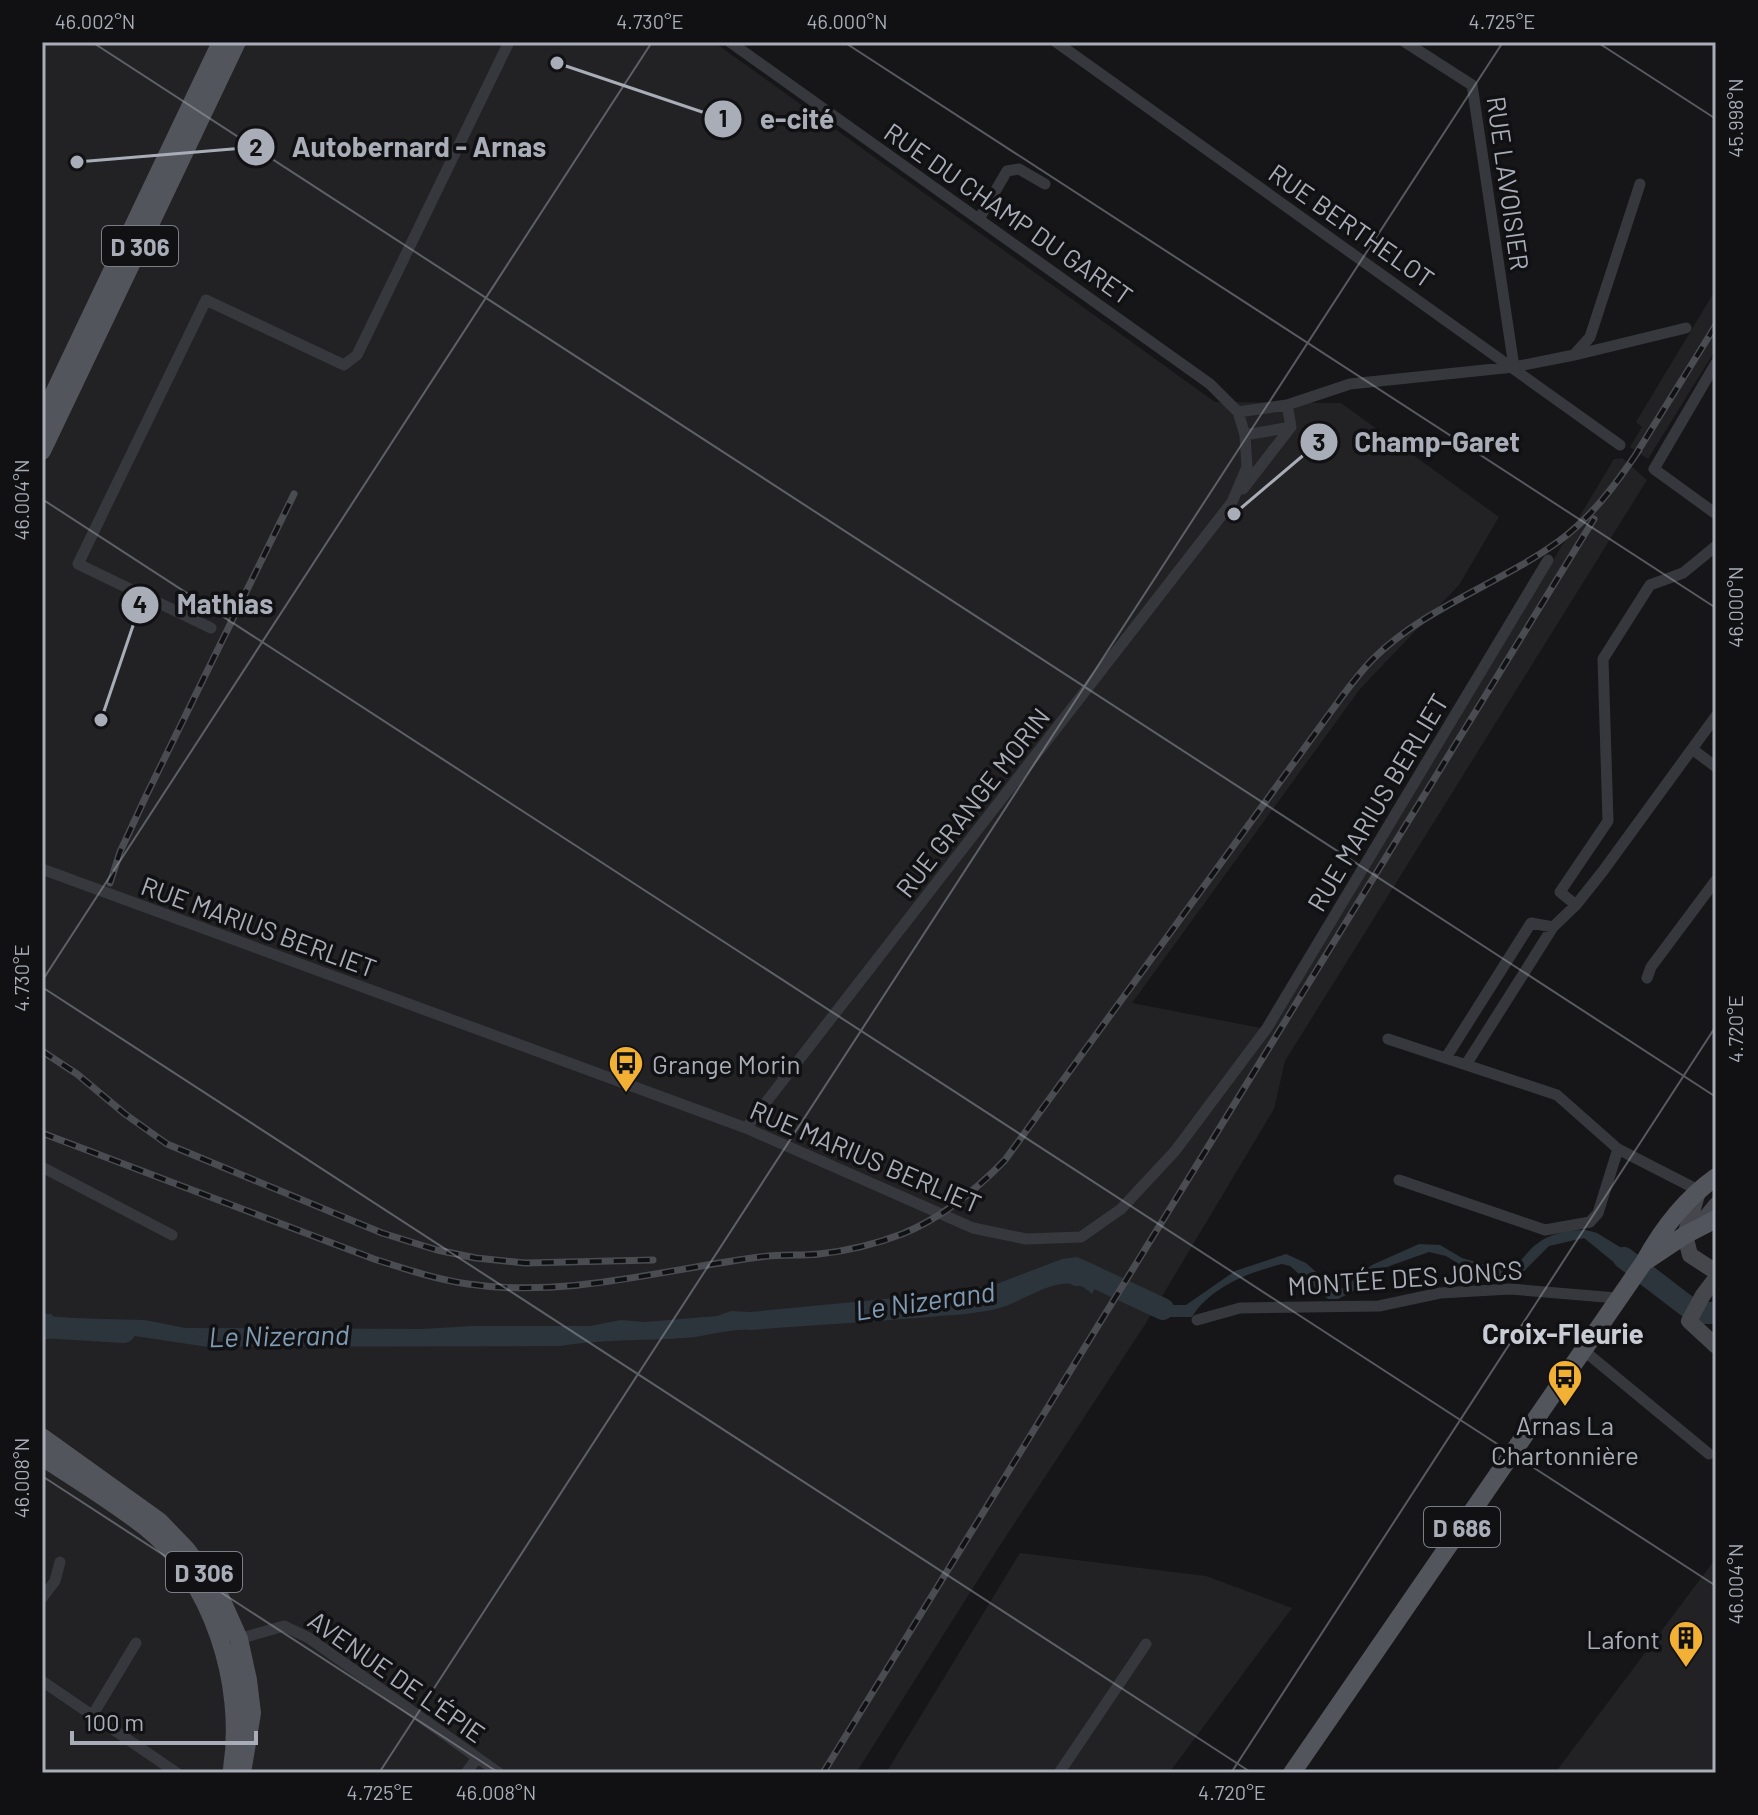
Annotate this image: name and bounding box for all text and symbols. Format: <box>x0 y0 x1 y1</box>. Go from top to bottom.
text: 46.002°N <box>55 9 135 33</box>
text: 4.730°E <box>616 9 684 33</box>
text: 46.000°N <box>806 9 888 33</box>
text: 4.725°E <box>1469 9 1535 33</box>
text: 45.998°N <box>1723 78 1747 158</box>
callout: e-cité <box>703 93 850 145</box>
street label: RUE LAVOISIER <box>1481 94 1537 272</box>
text: e-cité <box>760 101 834 135</box>
text: 1 <box>719 103 727 132</box>
street label: RUE DU CHAMP DU GARET <box>879 115 1139 311</box>
callout: Autobernard - Arnas <box>236 121 563 173</box>
text: Autobernard - Arnas <box>292 129 546 163</box>
text: 2 <box>249 132 263 161</box>
street label: RUE BERTHELOT <box>1263 157 1441 293</box>
road number: D 306 <box>102 226 178 266</box>
callout: Champ-Garet <box>1299 416 1536 468</box>
text: Champ-Garet <box>1354 424 1520 458</box>
text: 3 <box>1313 427 1325 456</box>
text: 46.004°N <box>9 460 33 540</box>
text: 46.000°N <box>1723 566 1747 648</box>
callout: Mathias <box>120 579 289 631</box>
text: Mathias <box>177 586 273 620</box>
text: 4 <box>133 589 147 618</box>
street label: RUE MARIUS BERLIET <box>1300 688 1454 916</box>
street label: RUE GRANGE MORIN <box>888 701 1056 903</box>
street label: RUE MARIUS BERLIET <box>137 869 381 983</box>
text: 4.730°E <box>9 944 33 1012</box>
text: 4.720°E <box>1723 995 1747 1063</box>
bus stop icon: Grange Morin <box>607 1044 645 1094</box>
place label: Grange Morin <box>652 1048 801 1079</box>
street label: RUE MARIUS BERLIET <box>746 1093 986 1219</box>
street label: MONTÉE DES JONCS <box>1287 1253 1523 1301</box>
water label: Le Nizerand <box>853 1273 997 1327</box>
district label: Croix-Fleurie <box>1482 1316 1644 1350</box>
water label: Le Nizerand <box>208 1317 350 1353</box>
bus stop icon: Arnas La Chartonnière <box>1546 1358 1584 1408</box>
place label: Arnas La Chartonnière <box>1491 1409 1639 1470</box>
text: 46.008°N <box>9 1438 33 1518</box>
road number: D 686 <box>1424 1507 1500 1547</box>
text: 46.004°N <box>1723 1544 1747 1624</box>
road number: D 306 <box>166 1552 242 1592</box>
street label: AVENUE DE L'ÉPIE <box>303 1604 491 1748</box>
building icon: Lafont <box>1667 1619 1705 1669</box>
place label: Lafont <box>1586 1623 1660 1654</box>
scale bar <box>72 1695 256 1745</box>
text: 100 m <box>84 1707 144 1736</box>
text: 4.725°E <box>347 1780 413 1804</box>
text: 46.008°N <box>456 1780 536 1804</box>
text: 4.720°E <box>1198 1780 1266 1804</box>

